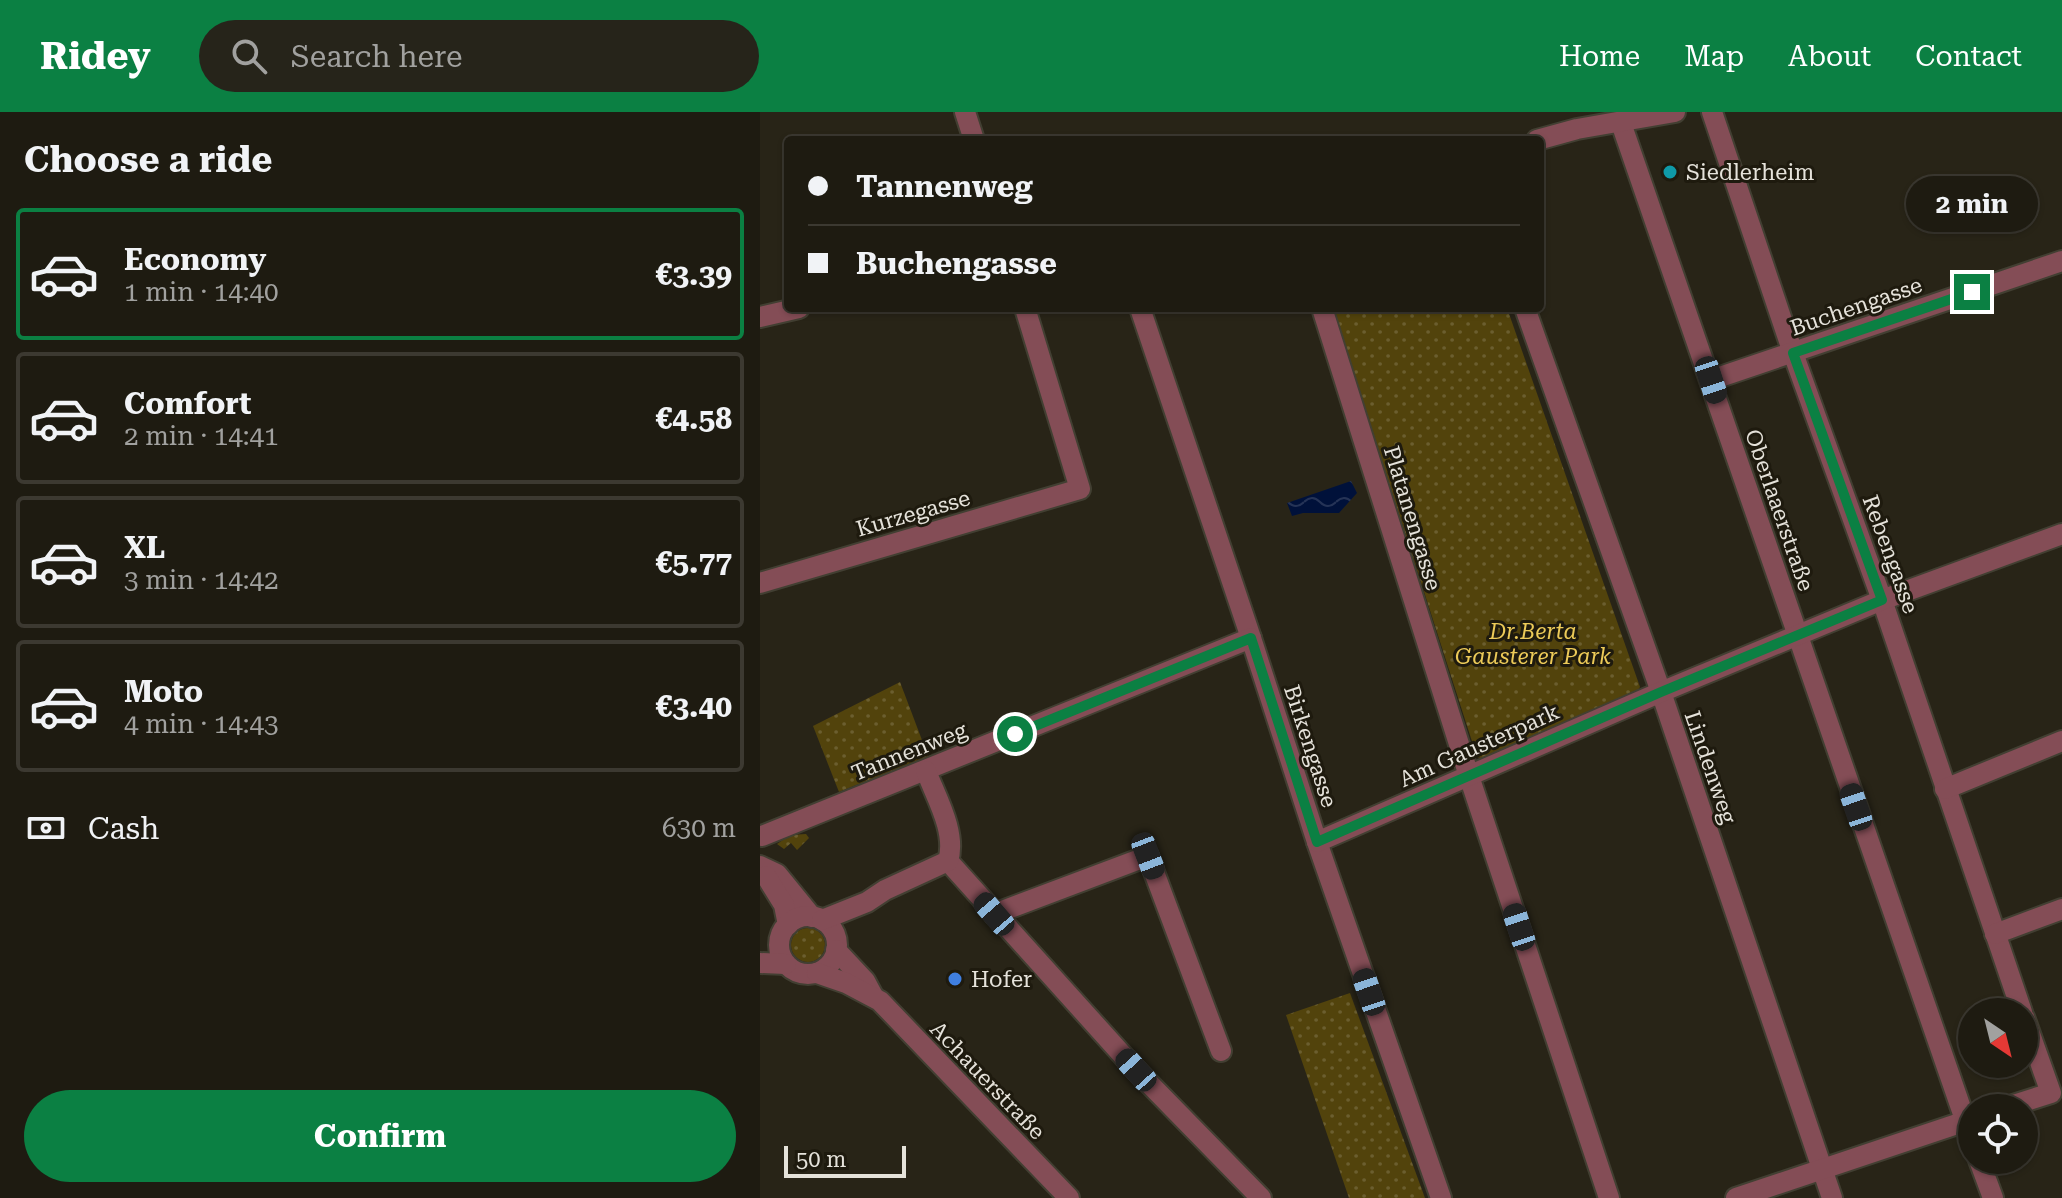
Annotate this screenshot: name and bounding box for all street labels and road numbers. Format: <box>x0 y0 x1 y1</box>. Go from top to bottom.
street label: Buchengasse <box>1787 272 1925 341</box>
street label: Oberlaaerstraße <box>1740 426 1819 594</box>
street label: Platanengasse <box>1379 443 1446 593</box>
street label: Kurzegasse <box>853 485 973 542</box>
street label: Rebengasse <box>1858 492 1924 617</box>
street label: Birkengasse <box>1279 682 1342 810</box>
street label: Am Gausterpark <box>1395 699 1563 792</box>
street label: Lindenweg <box>1680 708 1742 827</box>
street label: Tannenweg <box>848 717 971 786</box>
street label: Achauerstraße <box>925 1016 1050 1144</box>

